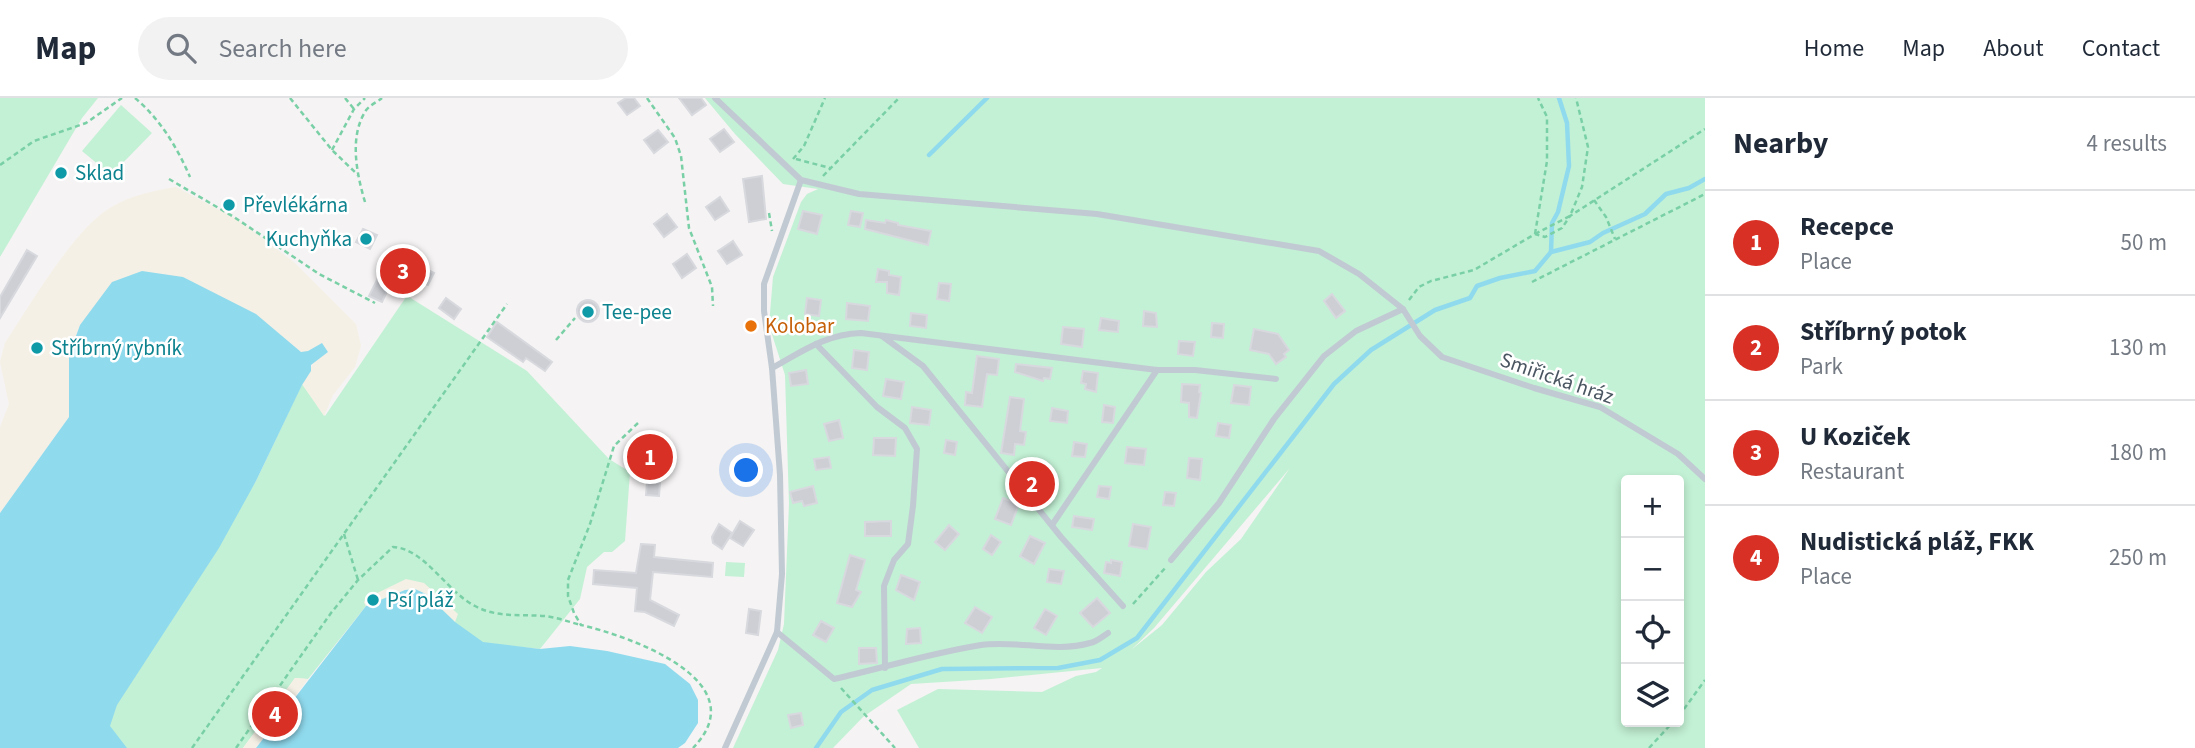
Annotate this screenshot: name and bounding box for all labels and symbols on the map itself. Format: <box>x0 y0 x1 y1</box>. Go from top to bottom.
place label: Sklad <box>75 158 124 188</box>
marker: Sklad <box>53 165 69 181</box>
place label: Převlékárna <box>243 190 348 220</box>
marker: Převlékárna <box>221 197 237 213</box>
place label: Kuchyňka <box>266 224 352 254</box>
marker: Kuchyňka <box>358 231 374 247</box>
pin: 3 <box>380 245 426 297</box>
place label: Tee-pee <box>602 297 672 327</box>
marker: Tee-pee <box>580 304 596 320</box>
place label: Kolobar <box>765 311 835 341</box>
marker: Kolobar <box>743 318 759 334</box>
place label: Stříbrný rybník <box>51 333 183 363</box>
marker: Stříbrný rybník <box>29 340 45 356</box>
street label: Smiřická hráz <box>1496 345 1618 411</box>
pin: 1 <box>627 431 673 483</box>
your location <box>729 453 763 487</box>
pin: 2 <box>1009 458 1055 510</box>
place label: Psí pláž <box>387 585 453 615</box>
marker: Psí pláž <box>365 592 381 608</box>
pin: 4 <box>252 688 298 740</box>

